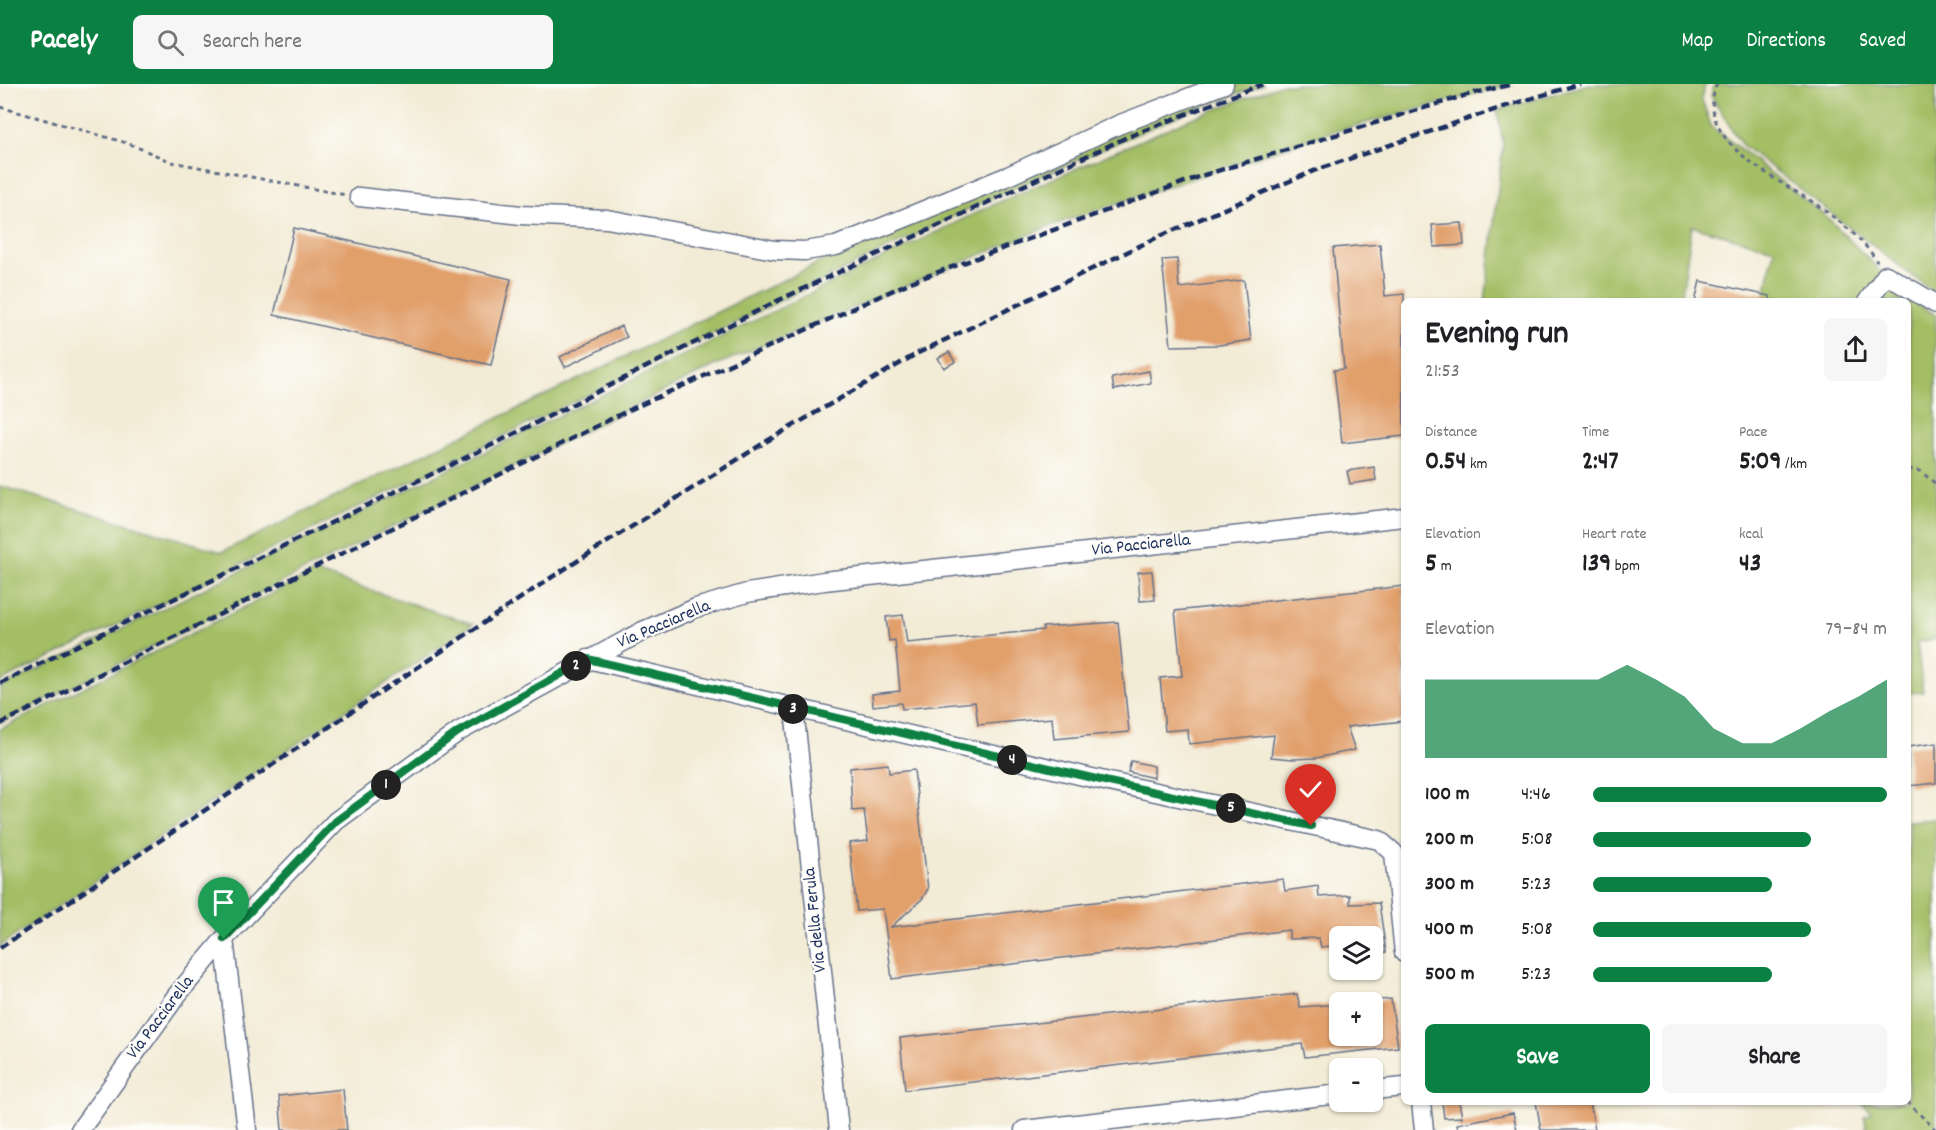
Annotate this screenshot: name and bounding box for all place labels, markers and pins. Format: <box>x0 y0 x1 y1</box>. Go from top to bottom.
pin: 2 <box>561 651 591 681</box>
pin: 3 <box>778 694 808 724</box>
pin: 4 <box>997 745 1027 775</box>
pin <box>1285 764 1336 826</box>
pin: 1 <box>371 770 401 800</box>
pin: 5 <box>1216 793 1246 823</box>
pin <box>198 877 249 939</box>

